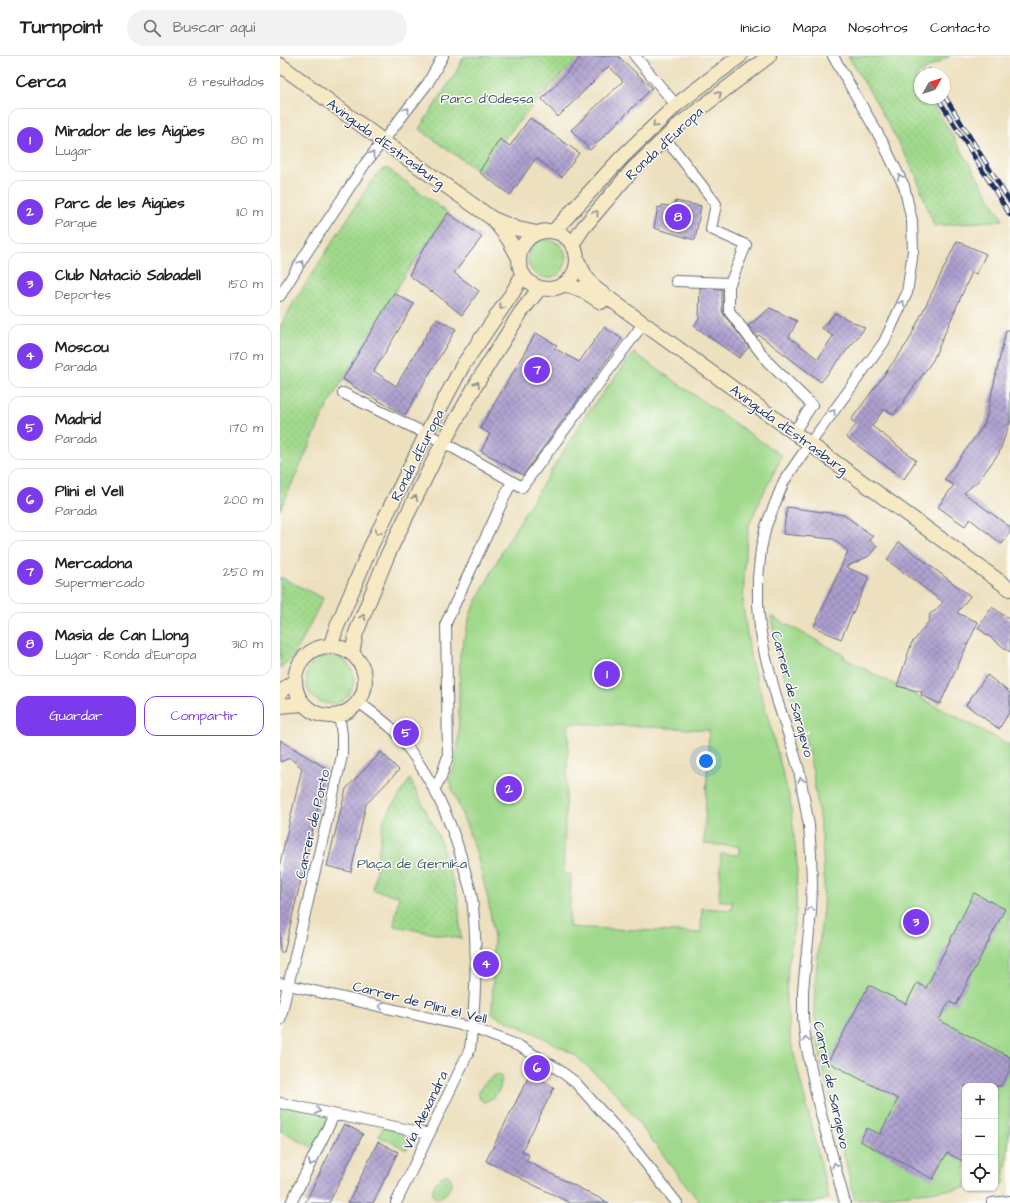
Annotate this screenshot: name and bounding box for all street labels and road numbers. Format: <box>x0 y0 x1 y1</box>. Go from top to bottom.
street label: Avinguda d'Estrasburg <box>322 94 449 194</box>
street label: Ronda d'Europa <box>621 102 708 185</box>
street label: Avinguda d'Estrasburg <box>725 380 852 480</box>
street label: Ronda d'Europa <box>386 406 450 505</box>
street label: Carrer de Sarajevo <box>766 629 819 760</box>
street label: Carrer de Porto <box>291 767 335 881</box>
street label: Carrer de Plini el Vell <box>350 977 489 1029</box>
street label: Carrer de Sarajevo <box>808 1020 854 1151</box>
street label: Via Alexandra <box>398 1068 454 1153</box>

